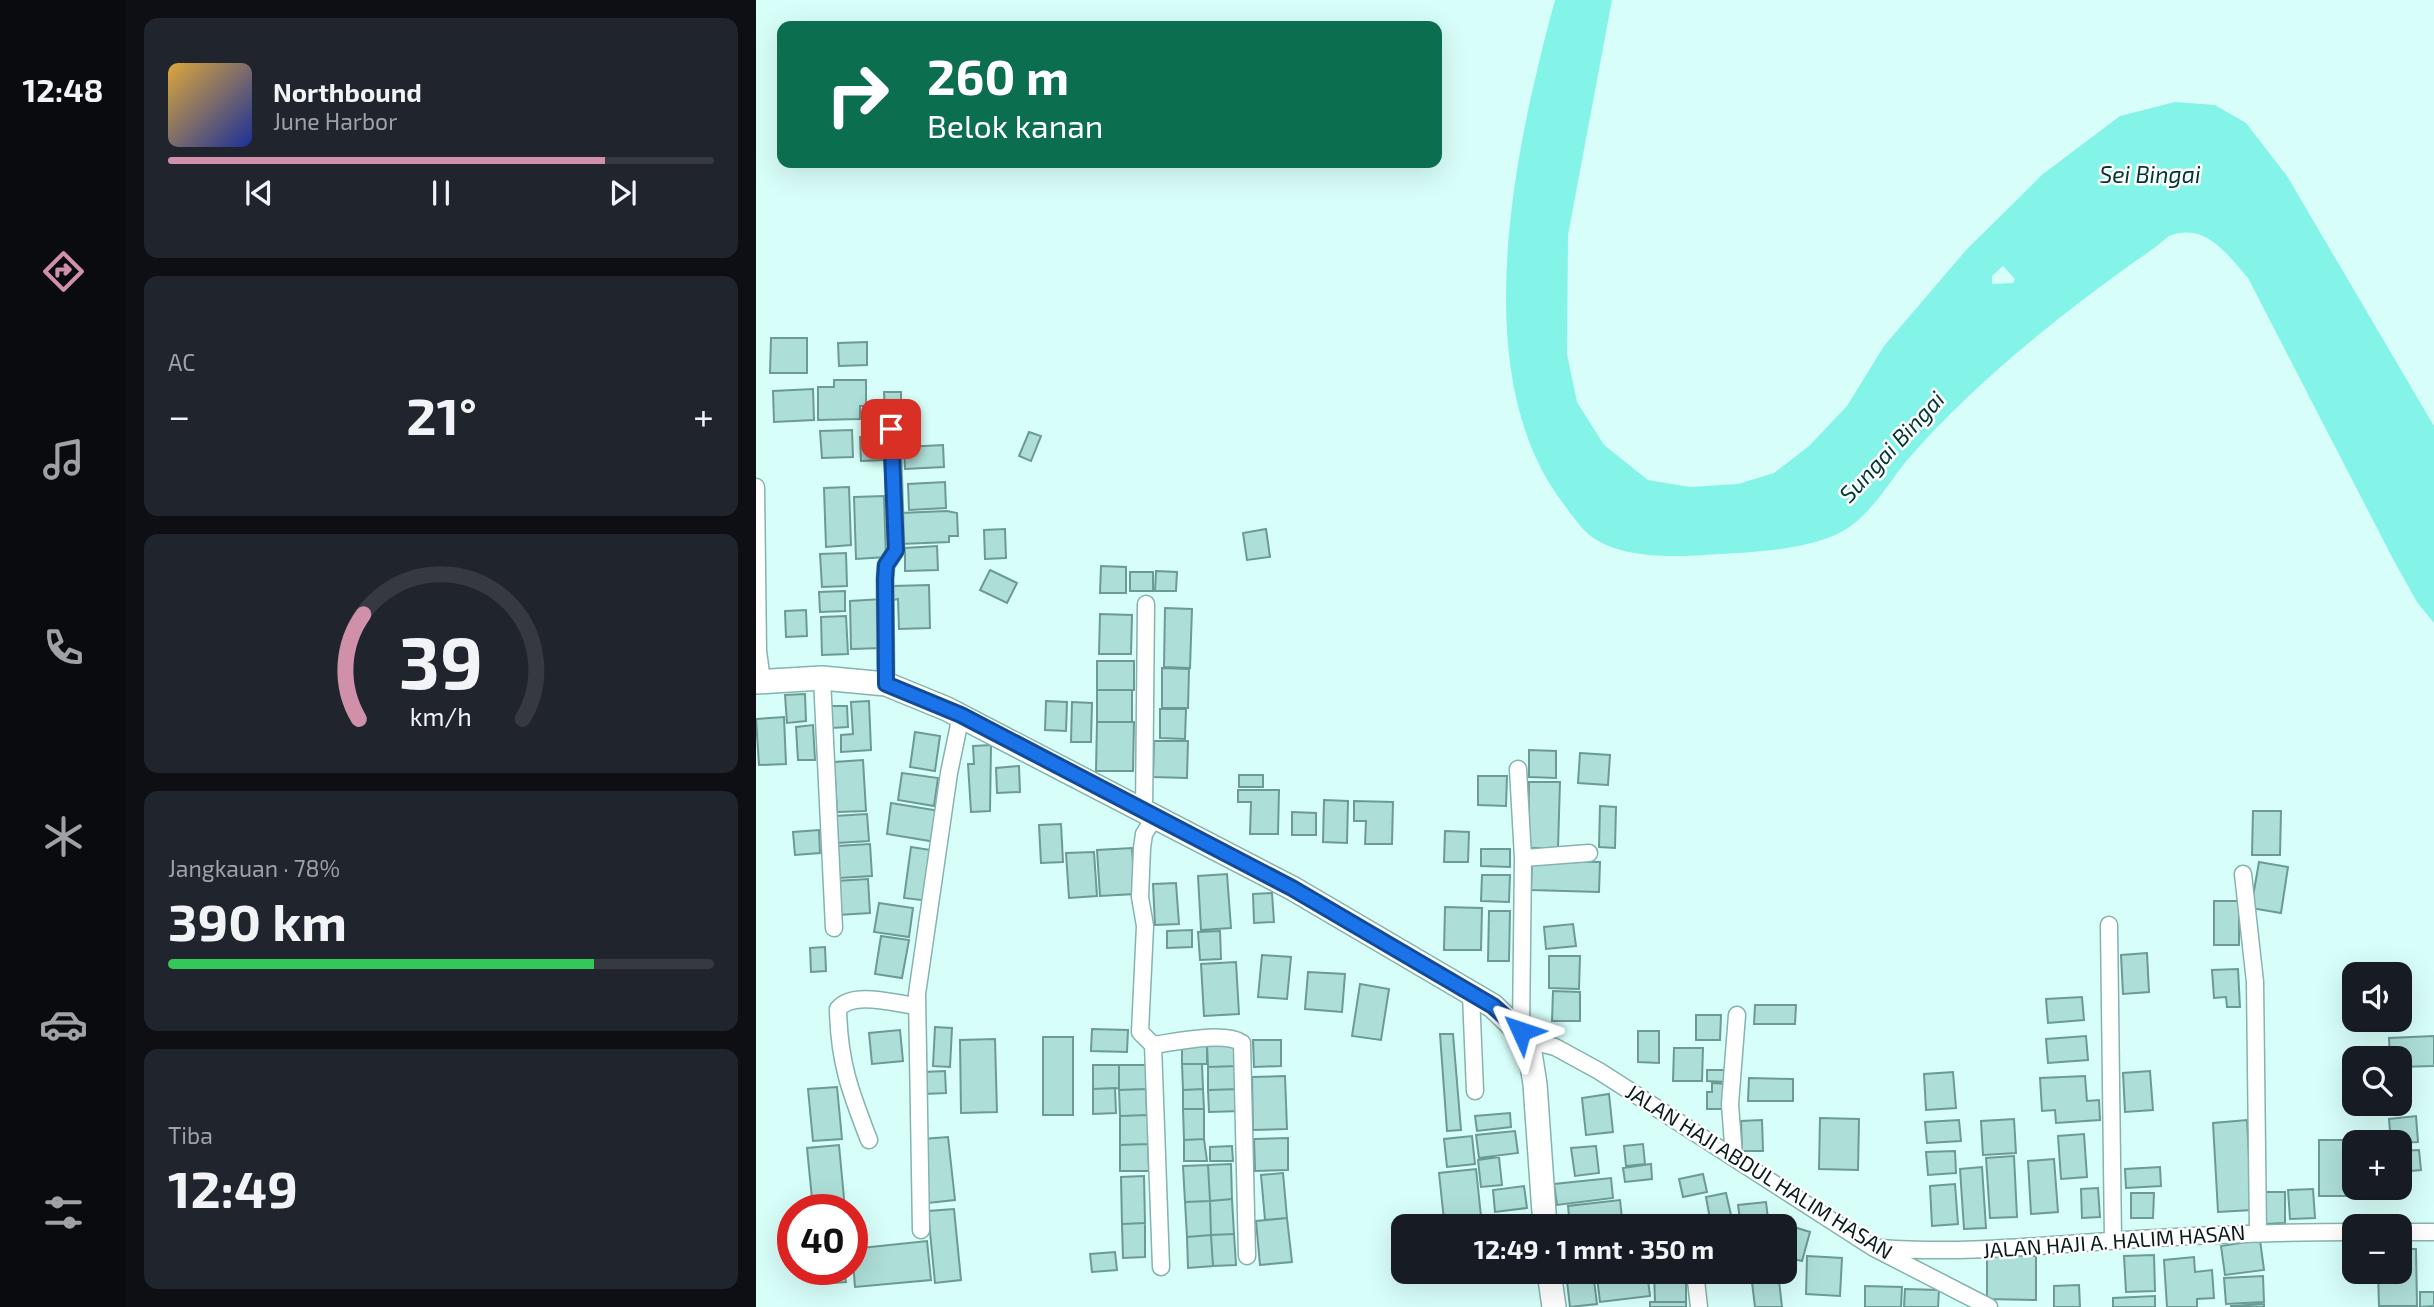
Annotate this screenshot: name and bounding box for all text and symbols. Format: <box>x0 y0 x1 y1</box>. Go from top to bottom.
text: 260 m <box>927 46 1069 105</box>
icon: right <box>812 49 903 140</box>
text: 12:48 <box>23 70 103 108</box>
text: Northbound <box>273 76 422 107</box>
text: Belok kanan <box>927 106 1103 144</box>
text: June Harbor <box>273 107 397 135</box>
water label: Sei Bingai <box>2099 160 2201 188</box>
icon: previous <box>240 174 278 212</box>
icon: pause <box>422 174 460 212</box>
icon: next <box>604 174 642 212</box>
icon: directions <box>39 247 88 296</box>
text: AC <box>168 348 195 376</box>
text: 21° <box>406 383 477 445</box>
water label: Sungai Bingai <box>1833 385 1950 508</box>
text: − <box>168 392 190 438</box>
text: + <box>693 392 714 438</box>
pin <box>861 399 921 459</box>
icon: arrive <box>872 410 910 448</box>
icon: music <box>39 435 88 484</box>
text: 39 <box>399 617 483 705</box>
icon: phone <box>39 623 88 672</box>
text: km/h <box>410 701 472 731</box>
icon: climate <box>39 812 88 861</box>
text: Jangkauan · 78% <box>168 854 340 882</box>
text: 390 km <box>168 889 347 951</box>
map controls <box>2342 962 2412 1284</box>
button: sound <box>2342 962 2412 1032</box>
position arrow <box>1484 994 1558 1068</box>
icon: car <box>39 1000 88 1049</box>
button: search <box>2342 1046 2412 1116</box>
street label: JALAN HAJI ABDUL HALIM HASAN <box>1622 1078 1898 1263</box>
text: Tiba <box>168 1121 213 1149</box>
button: + <box>2342 1130 2412 1200</box>
text: 12:49 <box>168 1156 298 1218</box>
icon: filters <box>39 1188 88 1237</box>
speed limit sign: 40 <box>777 1194 868 1285</box>
button: − <box>2342 1214 2412 1284</box>
street label: JALAN HAJI A. HALIM HASAN <box>1982 1219 2246 1262</box>
text: 12:49 · 1 mnt · 350 m <box>1474 1233 1714 1264</box>

